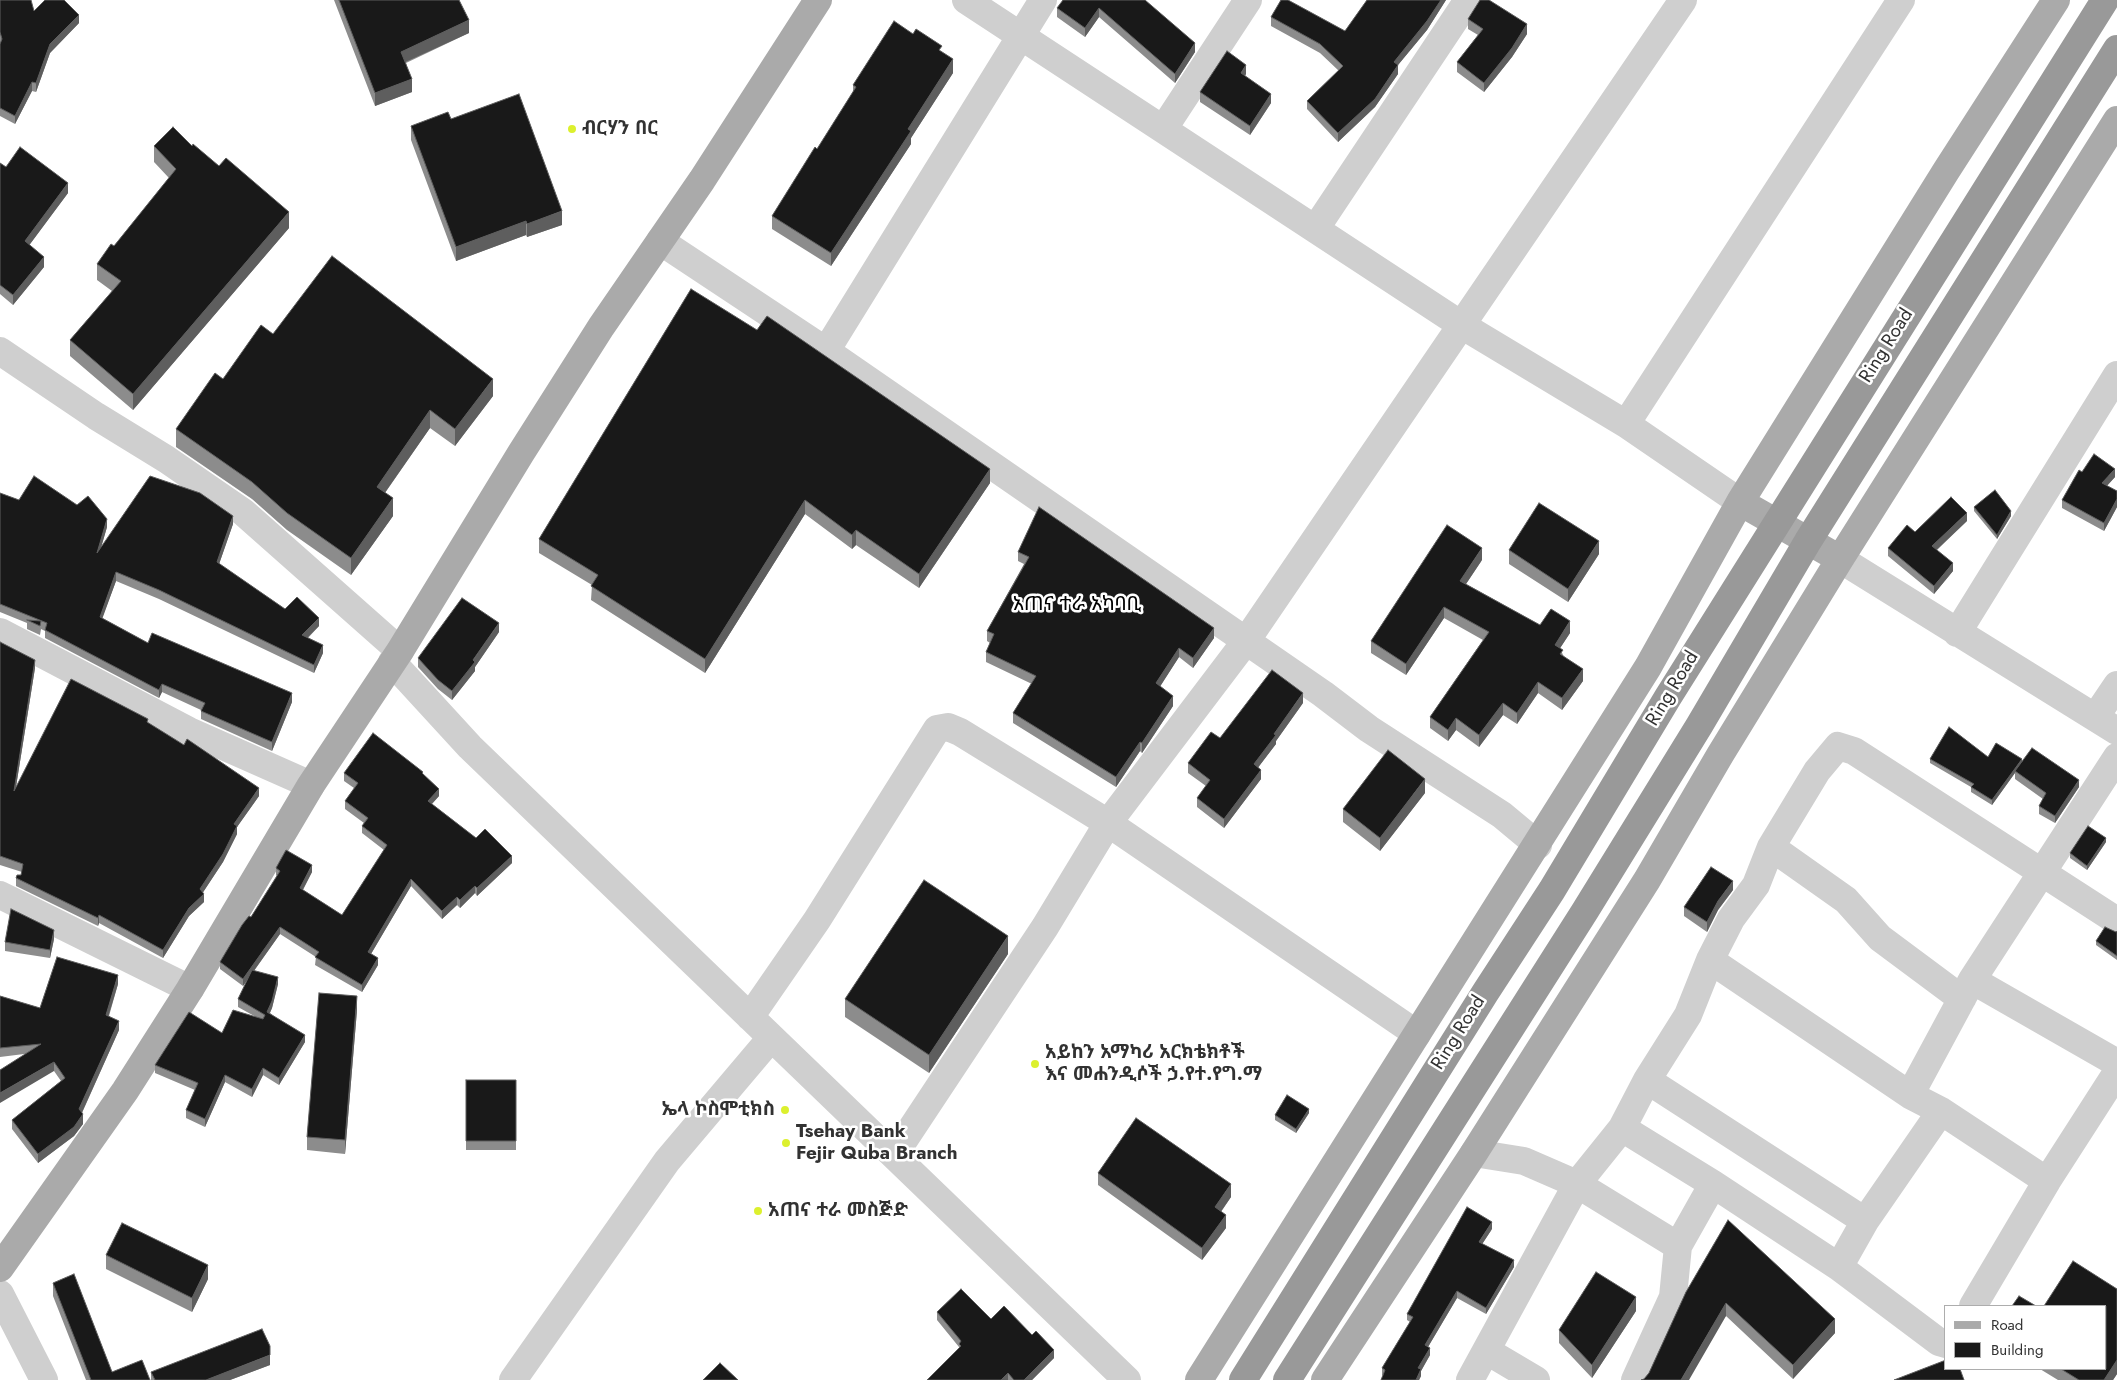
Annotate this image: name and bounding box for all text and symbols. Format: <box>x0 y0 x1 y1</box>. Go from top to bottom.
place label: ብርሃን በር <box>582 118 658 140</box>
marker: ብርሃን በር <box>566 123 578 135</box>
street label: Ring Road <box>1855 305 1919 387</box>
district label: አጠና ተራ አካባቢ <box>1013 593 1141 617</box>
street label: Ring Road <box>1642 648 1704 730</box>
street label: Ring Road <box>1427 992 1491 1074</box>
place label: አይከን አማካሪ አርክቴክቶች እና መሐንዲሶች ኃ.የተ.የግ.ማ <box>1045 1042 1262 1086</box>
marker: አይከን አማካሪ አርክቴክቶች እና መሐንዲሶች ኃ.የተ.የግ.ማ <box>1029 1058 1041 1070</box>
place label: ኤላ ኮስሞቲክስ <box>661 1099 775 1121</box>
marker: ኤላ ኮስሞቲክስ <box>779 1104 791 1116</box>
place label: Tsehay Bank Fejir Quba Branch <box>796 1121 958 1165</box>
marker: Tsehay Bank Fejir Quba Branch <box>780 1137 792 1149</box>
place label: አጠና ተራ መስጅድ <box>768 1200 908 1222</box>
marker: አጠና ተራ መስጅድ <box>752 1205 764 1217</box>
legend <box>1944 1305 2107 1370</box>
text: Road <box>1991 1314 2023 1336</box>
text: Building <box>1991 1339 2043 1361</box>

